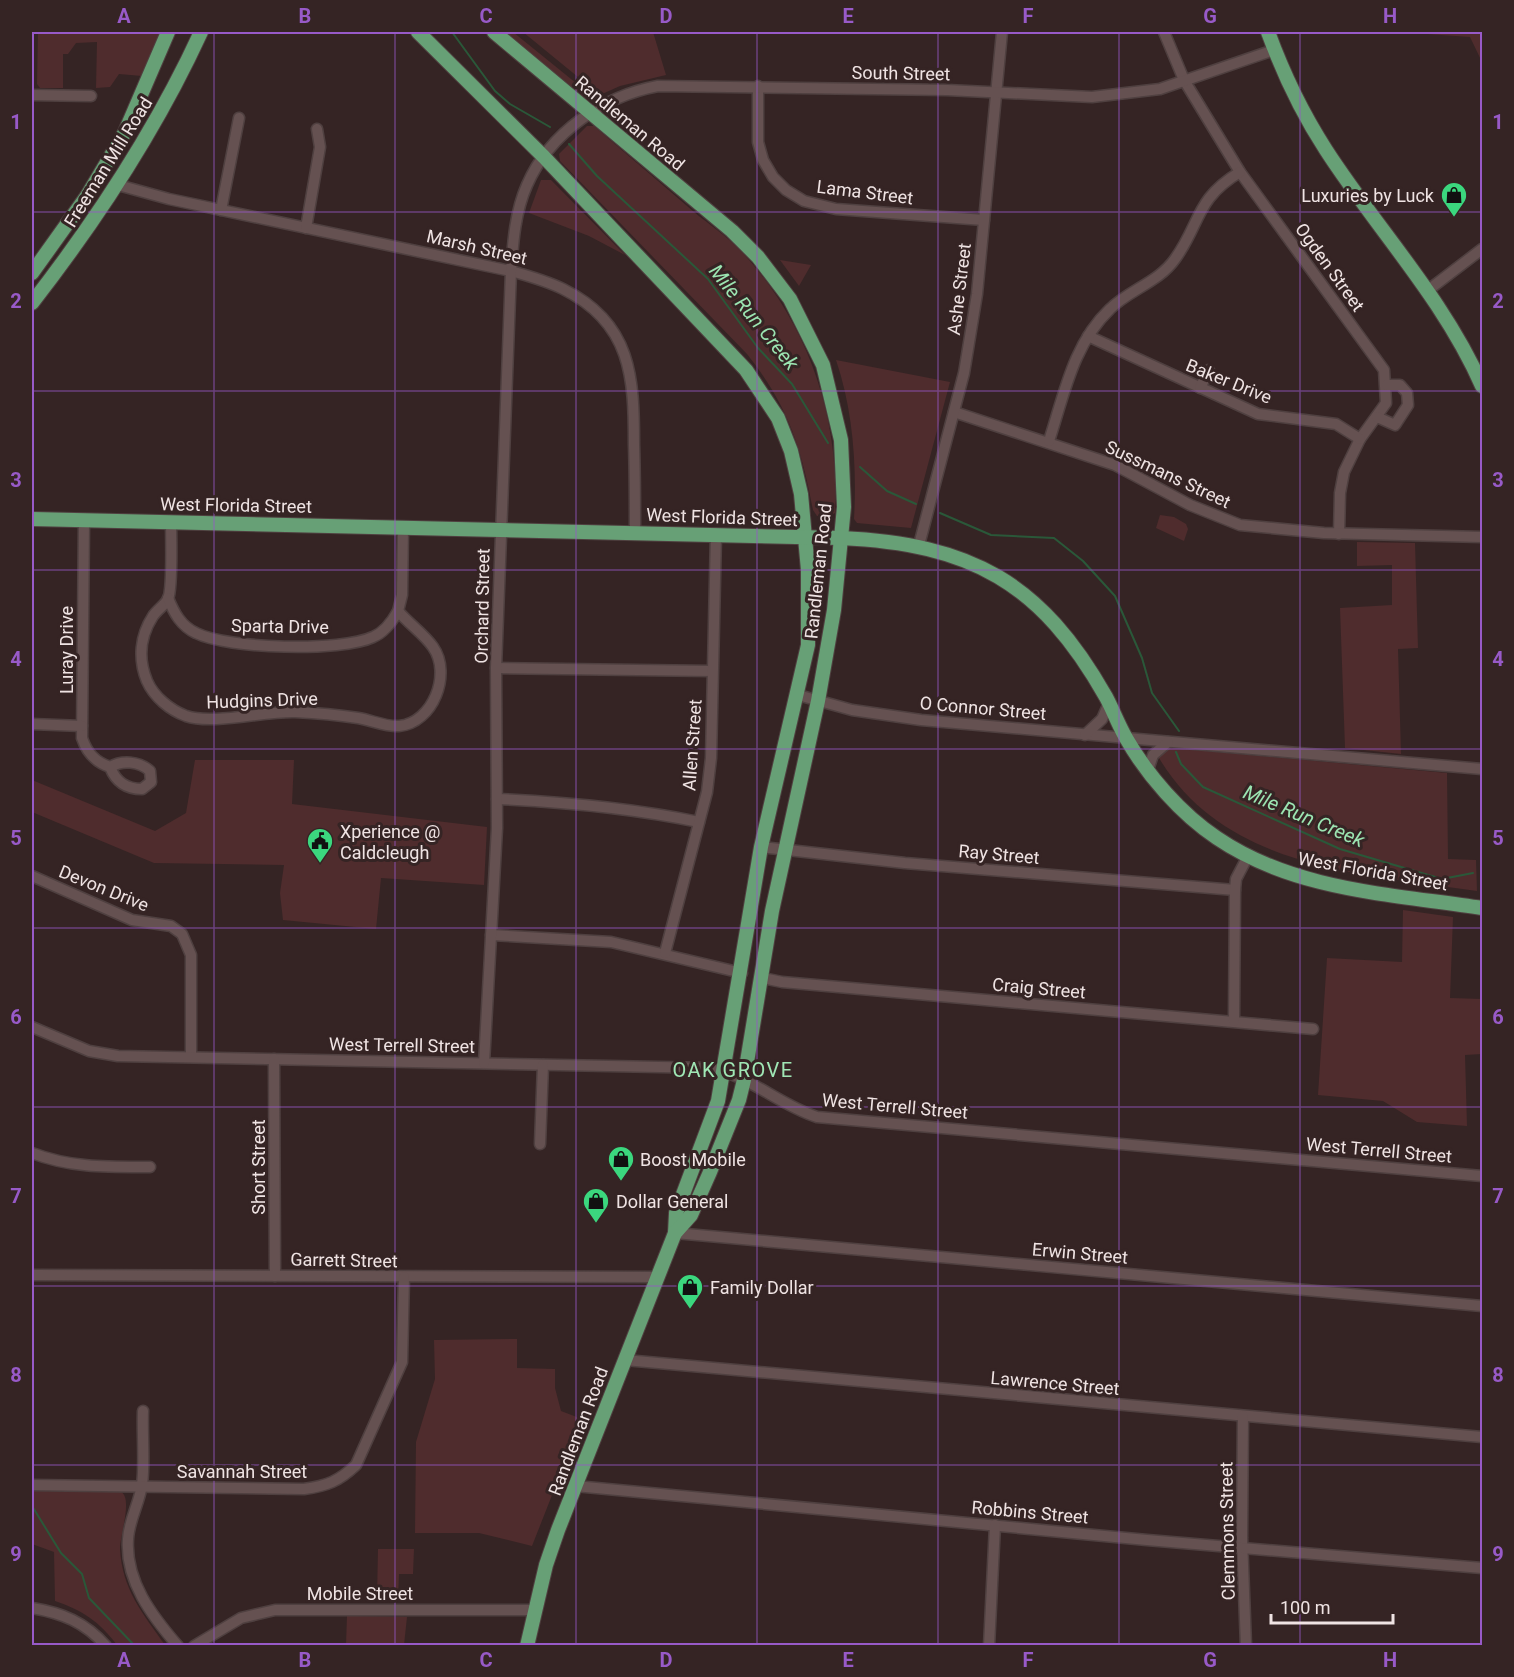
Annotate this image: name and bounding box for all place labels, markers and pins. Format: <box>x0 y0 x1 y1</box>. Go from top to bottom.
shop icon: Luxuries by Luck <box>1439 180 1469 218</box>
place label: Luxuries by Luck <box>1301 185 1435 206</box>
place label: Xperience @ Caldcleugh <box>340 821 441 863</box>
public building icon: Xperience @ Caldcleugh <box>305 826 335 864</box>
shop icon: Boost Mobile <box>606 1144 636 1182</box>
place label: Boost Mobile <box>640 1149 746 1170</box>
shop icon: Dollar General <box>581 1186 611 1224</box>
place label: Dollar General <box>616 1191 728 1212</box>
shop icon: Family Dollar <box>675 1272 705 1310</box>
place label: Family Dollar <box>710 1277 814 1298</box>

